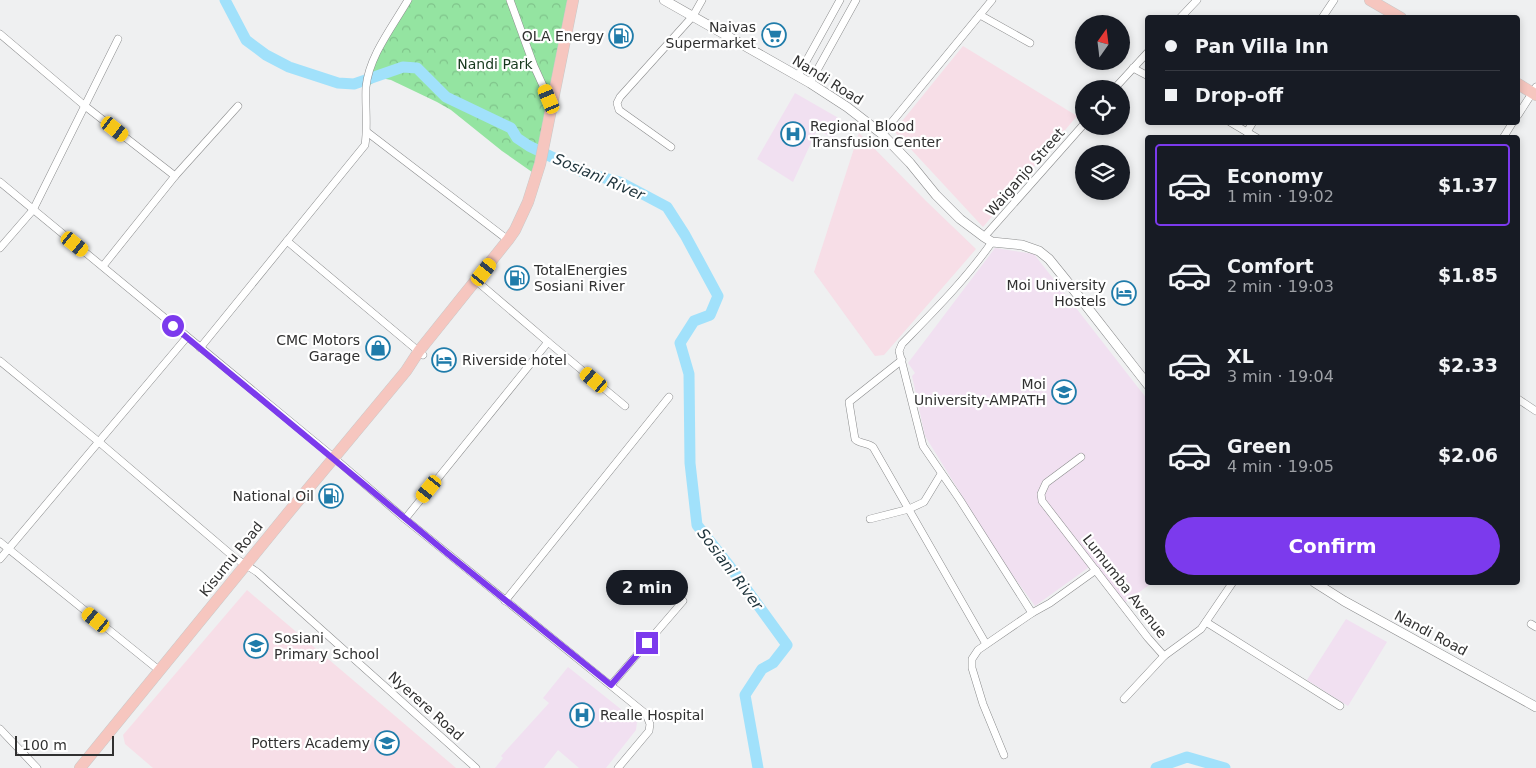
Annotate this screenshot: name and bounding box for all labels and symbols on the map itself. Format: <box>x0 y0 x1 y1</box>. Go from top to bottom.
north arrow <box>1075 15 1130 70</box>
place label: Naivas Supermarket <box>666 19 757 51</box>
supermarket icon: Naivas Supermarket <box>761 22 787 48</box>
fuel station icon: OLA Energy <box>608 23 634 49</box>
place label: OLA Energy <box>522 28 604 44</box>
street label: Nandi Road <box>790 52 866 108</box>
park label: Nandi Park <box>457 56 534 72</box>
car <box>536 82 561 116</box>
car <box>98 114 131 144</box>
place label: Regional Blood Transfusion Center <box>809 118 941 150</box>
hospital icon: Regional Blood Transfusion Center <box>780 121 806 147</box>
street label: Waiganjo Street <box>982 124 1068 219</box>
water label: Sosiani River <box>551 150 648 205</box>
car <box>58 229 91 259</box>
car <box>468 256 499 288</box>
place label: TotalEnergies Sosiani River <box>533 262 627 294</box>
fuel station icon: TotalEnergies Sosiani River <box>504 265 530 291</box>
place label: Moi University Hostels <box>1006 277 1106 309</box>
hotel icon: Moi University Hostels <box>1111 280 1137 306</box>
route start <box>162 315 184 337</box>
place label: CMC Motors Garage <box>276 332 360 364</box>
shop icon: CMC Motors Garage <box>365 335 391 361</box>
hotel icon: Riverside hotel <box>431 347 457 373</box>
place label: Riverside hotel <box>462 352 567 368</box>
car <box>577 365 610 395</box>
place label: Moi University-AMPATH <box>914 376 1046 408</box>
school or university icon: Moi University-AMPATH <box>1051 379 1077 405</box>
car <box>413 473 444 505</box>
fuel station icon: National Oil <box>318 483 344 509</box>
place label: National Oil <box>232 488 314 504</box>
street label: Kisumu Road <box>196 518 266 600</box>
water label: Sosiani River <box>694 525 767 614</box>
street label: Lumumba Avenue <box>1080 531 1170 641</box>
callout: 2 min <box>606 570 688 606</box>
car <box>79 605 112 635</box>
street label: Nandi Road <box>1392 607 1470 659</box>
place label: Sosiani Primary School <box>274 630 379 662</box>
route end <box>636 632 658 654</box>
school or university icon: Sosiani Primary School <box>243 633 269 659</box>
street label: Nyerere Road <box>385 668 467 744</box>
hospital icon: Realle Hospital <box>569 702 595 728</box>
place label: Realle Hospital <box>600 707 704 723</box>
school or university icon: Potters Academy <box>374 730 400 756</box>
scale bar <box>15 733 114 756</box>
place label: Potters Academy <box>251 735 370 751</box>

